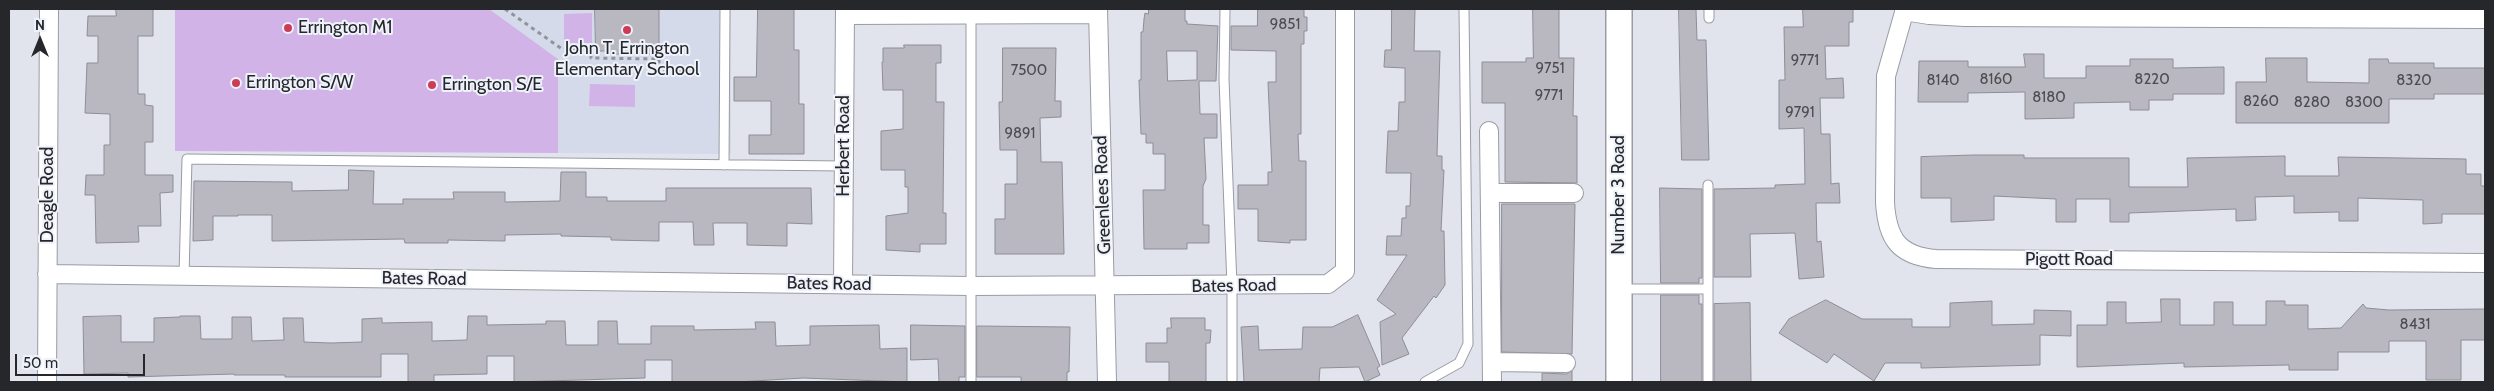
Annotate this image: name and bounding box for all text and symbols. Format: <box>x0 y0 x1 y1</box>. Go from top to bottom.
north arrow <box>15 15 65 65</box>
text: N <box>35 16 45 34</box>
house number: 9851 <box>1270 16 1300 34</box>
place label: Errington M1 <box>298 17 392 39</box>
marker: Errington M1 <box>282 22 294 34</box>
marker: John T. Errington Elementary School <box>621 24 633 36</box>
place label: John T. Errington Elementary School <box>555 38 699 80</box>
house number: 9771 <box>1791 52 1819 70</box>
house number: 9751 <box>1535 60 1565 78</box>
house number: 7500 <box>1011 62 1047 80</box>
house number: 8160 <box>1980 71 2012 89</box>
house number: 8220 <box>2134 71 2170 89</box>
place label: Errington S/W <box>246 72 353 94</box>
house number: 8140 <box>1926 72 1960 90</box>
house number: 8320 <box>2396 72 2432 90</box>
place label: Errington S/E <box>442 74 542 96</box>
marker: Errington S/W <box>230 77 242 89</box>
marker: Errington S/E <box>426 79 438 91</box>
house number: 9771 <box>1535 87 1563 105</box>
house number: 8180 <box>2032 89 2066 107</box>
house number: 8260 <box>2243 93 2279 111</box>
house number: 8280 <box>2294 94 2330 112</box>
house number: 8300 <box>2345 94 2383 112</box>
street label: Herbert Road <box>833 95 855 197</box>
house number: 9791 <box>1785 104 1815 122</box>
house number: 9891 <box>1004 125 1036 143</box>
street label: Greenlees Road <box>1090 135 1116 255</box>
street label: Number 3 Road <box>1608 135 1630 255</box>
street label: Deagle Road <box>37 147 59 243</box>
street label: Pigott Road <box>2025 249 2113 271</box>
street label: Bates Road <box>381 267 467 291</box>
street label: Bates Road <box>786 272 872 296</box>
street label: Bates Road <box>1191 274 1277 298</box>
house number: 8431 <box>2400 316 2430 334</box>
scale bar <box>18 344 148 376</box>
text: 50 m <box>23 354 58 372</box>

